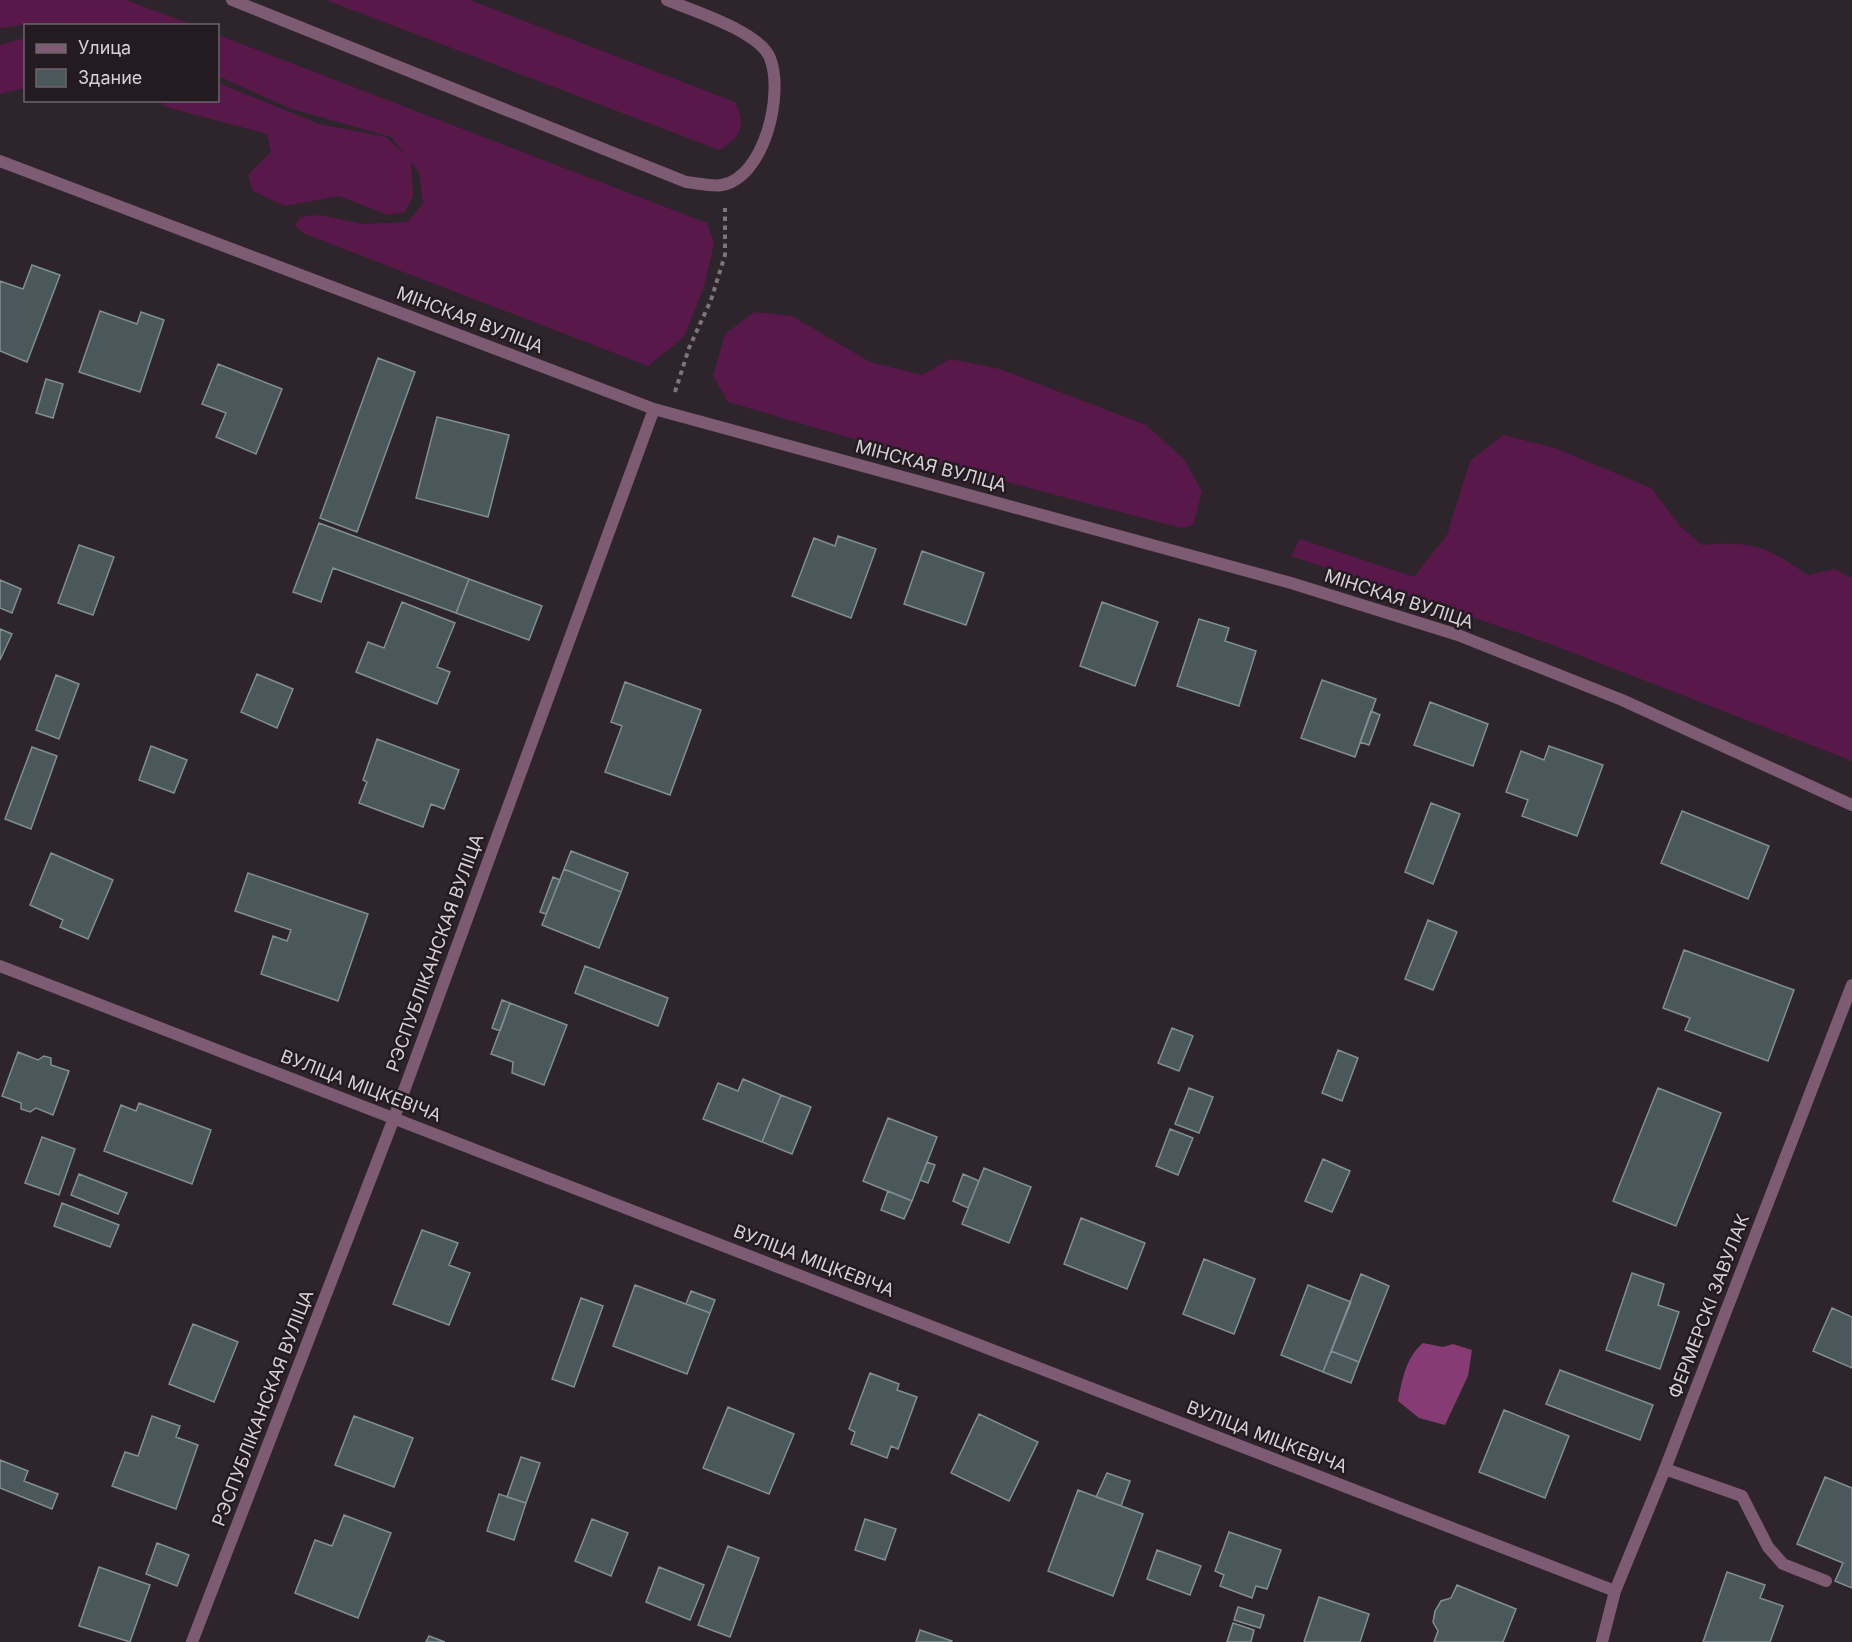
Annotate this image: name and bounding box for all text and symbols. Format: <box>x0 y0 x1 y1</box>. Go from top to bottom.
legend <box>24 24 219 102</box>
text: Улица <box>78 37 131 58</box>
text: Здание <box>78 67 142 88</box>
street label: МІНСКАЯ ВУЛІЦА <box>394 282 547 357</box>
street label: МІНСКАЯ ВУЛІЦА <box>853 435 1009 496</box>
street label: МІНСКАЯ ВУЛІЦА <box>1322 565 1476 633</box>
street label: РЭСПУБЛІКАНСКАЯ ВУЛІЦА <box>382 831 487 1075</box>
street label: ВУЛІЦА МІЦКЕВІЧА <box>278 1045 445 1126</box>
street label: ФЕРМЕРСКІ ЗАВУЛАК <box>1664 1211 1753 1401</box>
street label: ВУЛІЦА МІЦКЕВІЧА <box>731 1220 898 1301</box>
street label: РЭСПУБЛІКАНСКАЯ ВУЛІЦА <box>208 1287 317 1529</box>
street label: ВУЛІЦА МІЦКЕВІЧА <box>1184 1396 1351 1477</box>

